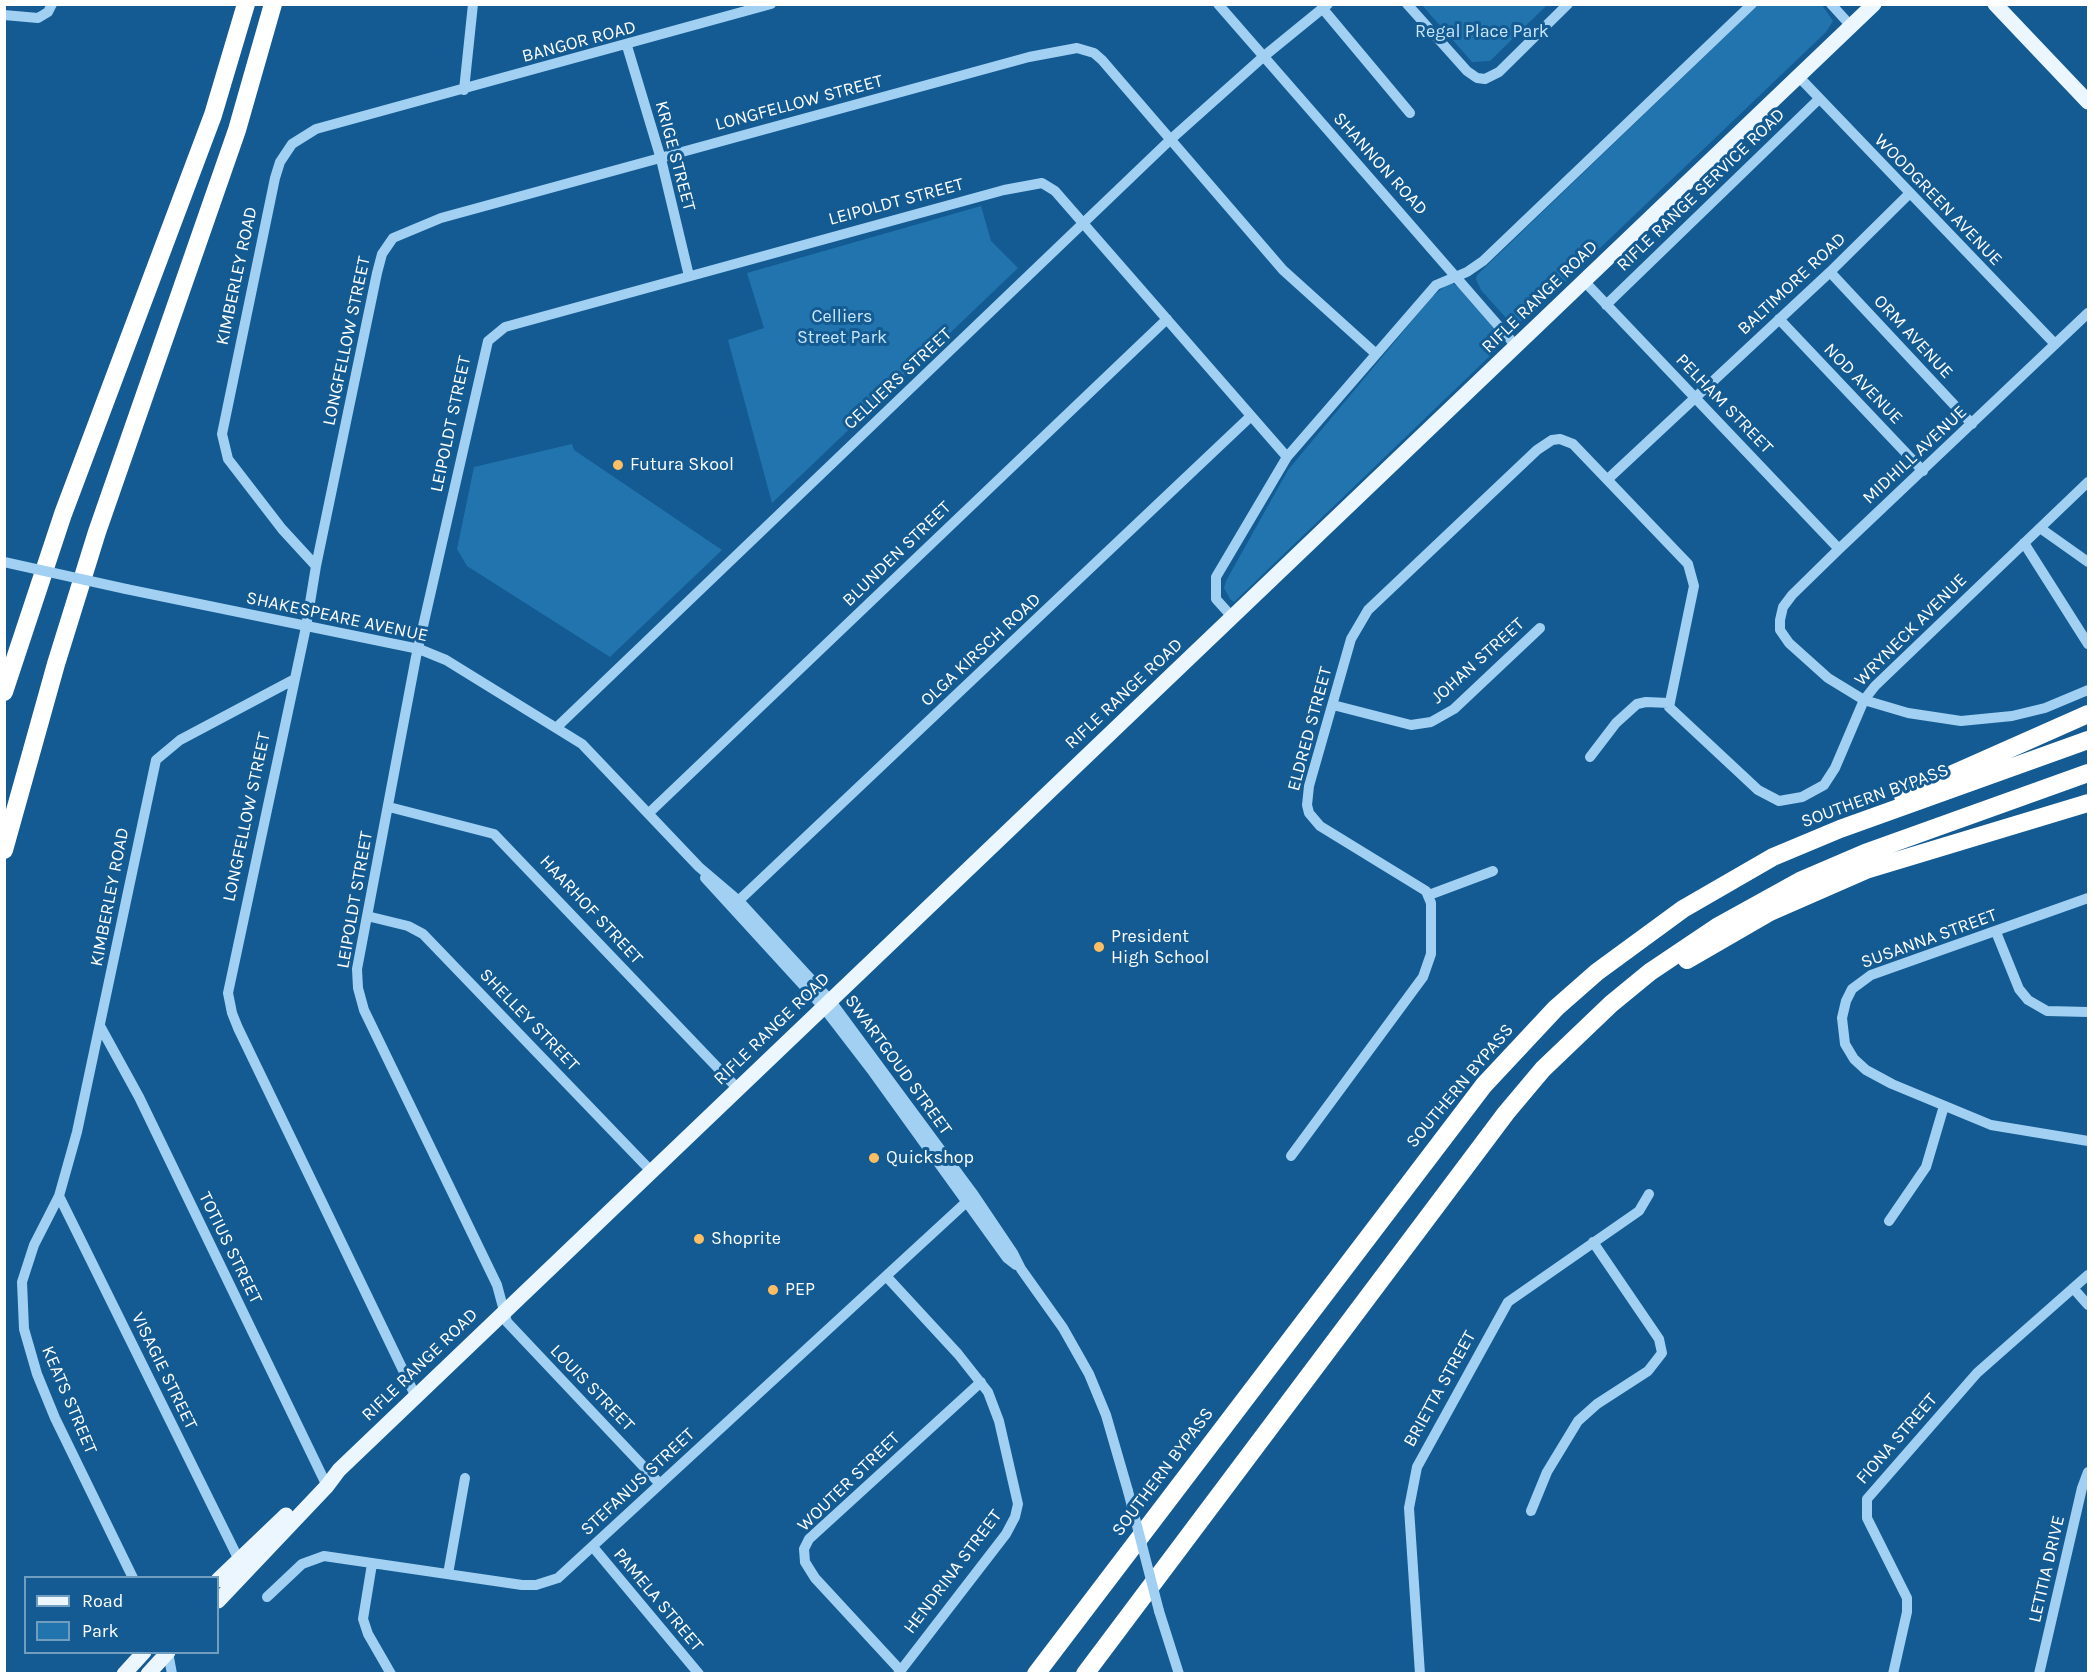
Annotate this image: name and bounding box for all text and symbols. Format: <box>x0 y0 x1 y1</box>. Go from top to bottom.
street label: BANGOR ROAD <box>520 16 638 68</box>
park label: Regal Place Park <box>1415 21 1549 43</box>
street label: LONGFELLOW STREET <box>713 70 885 136</box>
street label: KRIGE STREET <box>650 99 700 213</box>
street label: RIFLE RANGE SERVICE ROAD <box>1612 104 1790 276</box>
street label: SHANNON ROAD <box>1328 108 1432 220</box>
street label: WOODGREEN AVENUE <box>1869 130 2007 270</box>
street label: LEIPOLDT STREET <box>826 174 966 230</box>
street label: KIMBERLEY ROAD <box>212 205 262 347</box>
street label: BALTIMORE ROAD <box>1733 228 1851 340</box>
street label: RIFLE RANGE ROAD <box>1478 236 1602 358</box>
street label: LONGFELLOW STREET <box>319 254 375 428</box>
street label: ORM AVENUE <box>1869 291 1957 383</box>
park label: Celliers Street Park <box>797 306 887 348</box>
street label: CELLIERS STREET <box>840 324 956 434</box>
street label: NOD AVENUE <box>1819 339 1907 429</box>
street label: PELHAM STREET <box>1671 350 1777 458</box>
street label: LEIPOLDT STREET <box>426 354 476 494</box>
street label: MIDHILL AVENUE <box>1858 401 1972 509</box>
place label: Futura Skool <box>630 454 734 476</box>
marker: Futura Skool <box>611 458 625 472</box>
street label: BLUNDEN STREET <box>838 497 956 611</box>
street label: WRYNECK AVENUE <box>1850 569 1972 691</box>
street label: SHAKESPEARE AVENUE <box>244 587 430 647</box>
street label: OLGA KIRSCH ROAD <box>916 589 1046 711</box>
street label: JOHAN STREET <box>1427 613 1529 709</box>
street label: RIFLE RANGE ROAD <box>1061 634 1187 754</box>
street label: ELDRED STREET <box>1283 664 1337 794</box>
street label: LONGFELLOW STREET <box>219 730 275 904</box>
street label: SOUTHERN BYPASS <box>1798 759 1952 833</box>
street label: KIMBERLEY ROAD <box>86 826 134 968</box>
street label: LEIPOLDT STREET <box>332 830 378 970</box>
street label: HAARHOF STREET <box>535 851 647 969</box>
street label: SUSANNA STREET <box>1858 904 2000 974</box>
place label: President High School <box>1111 926 1209 968</box>
marker: President High School <box>1092 940 1106 954</box>
street label: SHELLEY STREET <box>475 964 583 1076</box>
street label: RIFLE RANGE ROAD <box>710 968 834 1090</box>
street label: SWARTGOUD STREET <box>840 991 956 1139</box>
street label: SOUTHERN BYPASS <box>1402 1020 1518 1152</box>
place label: Quickshop <box>886 1147 974 1169</box>
marker: Quickshop <box>867 1151 881 1165</box>
street label: TOTIUS STREET <box>194 1189 266 1307</box>
place label: Shoprite <box>711 1228 781 1250</box>
marker: Shoprite <box>692 1232 706 1246</box>
place label: PEP <box>785 1279 815 1301</box>
marker: PEP <box>766 1283 780 1297</box>
street label: RIFLE RANGE ROAD <box>358 1304 482 1426</box>
street label: VISAGIE STREET <box>126 1309 202 1433</box>
street label: BRIETTA STREET <box>1399 1327 1481 1451</box>
street label: LOUIS STREET <box>545 1340 639 1436</box>
street label: KEATS STREET <box>37 1343 101 1457</box>
street label: FIONA STREET <box>1852 1389 1942 1489</box>
street label: SOUTHERN BYPASS <box>1108 1403 1218 1541</box>
street label: STEFANUS STREET <box>576 1424 700 1540</box>
street label: WOUTER STREET <box>793 1428 905 1536</box>
street label: HENDRINA STREET <box>899 1506 1007 1638</box>
street label: LETITIA DRIVE <box>2024 1513 2070 1625</box>
street label: PAMELA STREET <box>609 1544 707 1656</box>
legend <box>24 1576 219 1654</box>
text: Road <box>82 1590 123 1612</box>
text: Park <box>82 1620 119 1642</box>

